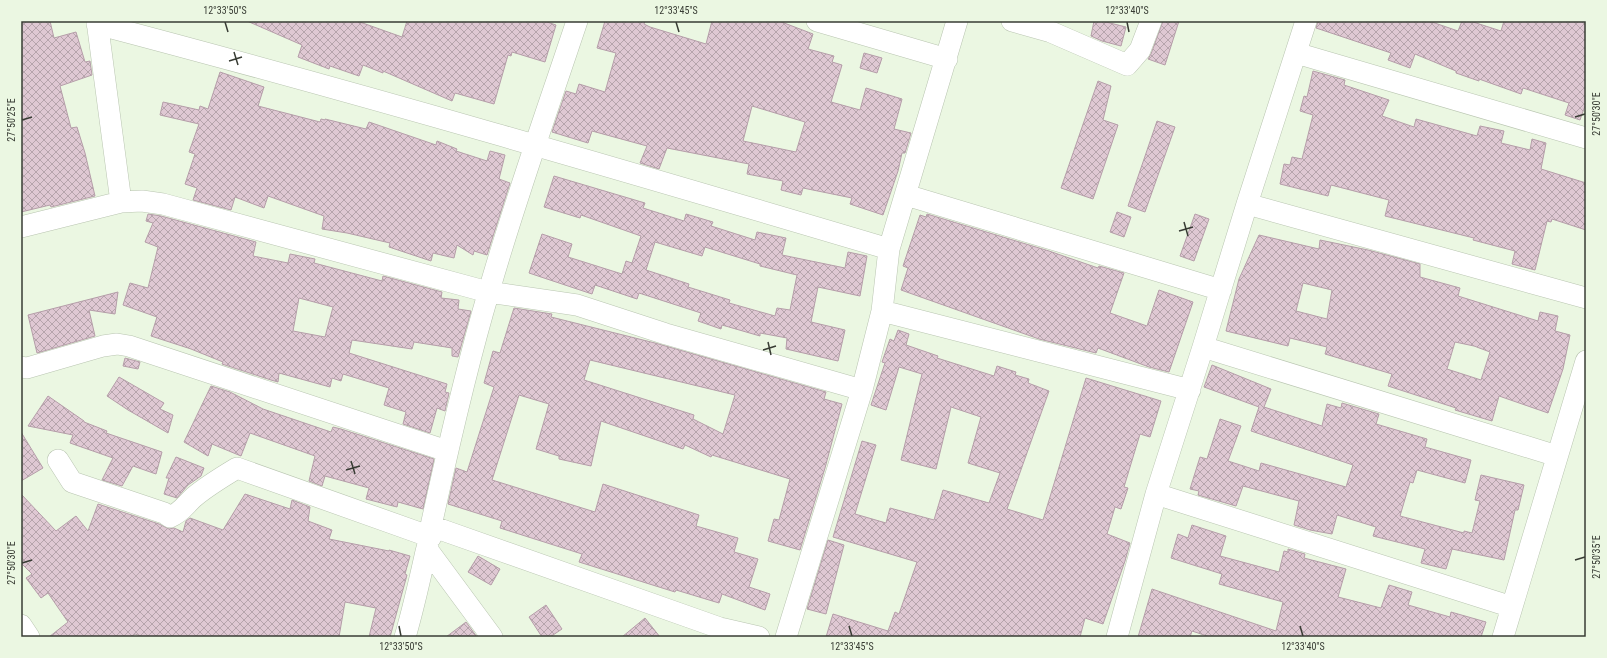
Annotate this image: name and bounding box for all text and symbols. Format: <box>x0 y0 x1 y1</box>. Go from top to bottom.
text: 12°33'50"S <box>203 5 247 16</box>
text: 12°33'45"S <box>654 5 698 16</box>
text: 12°33'40"S <box>1105 5 1149 16</box>
text: 27°50'30"E <box>1591 92 1602 136</box>
text: 27°50'25"E <box>6 98 17 142</box>
text: 27°50'35"E <box>1591 535 1602 579</box>
text: 27°50'30"E <box>6 541 17 585</box>
text: 12°33'50"S <box>379 641 423 652</box>
text: 12°33'45"S <box>830 641 874 652</box>
text: 12°33'40"S <box>1281 641 1325 652</box>

